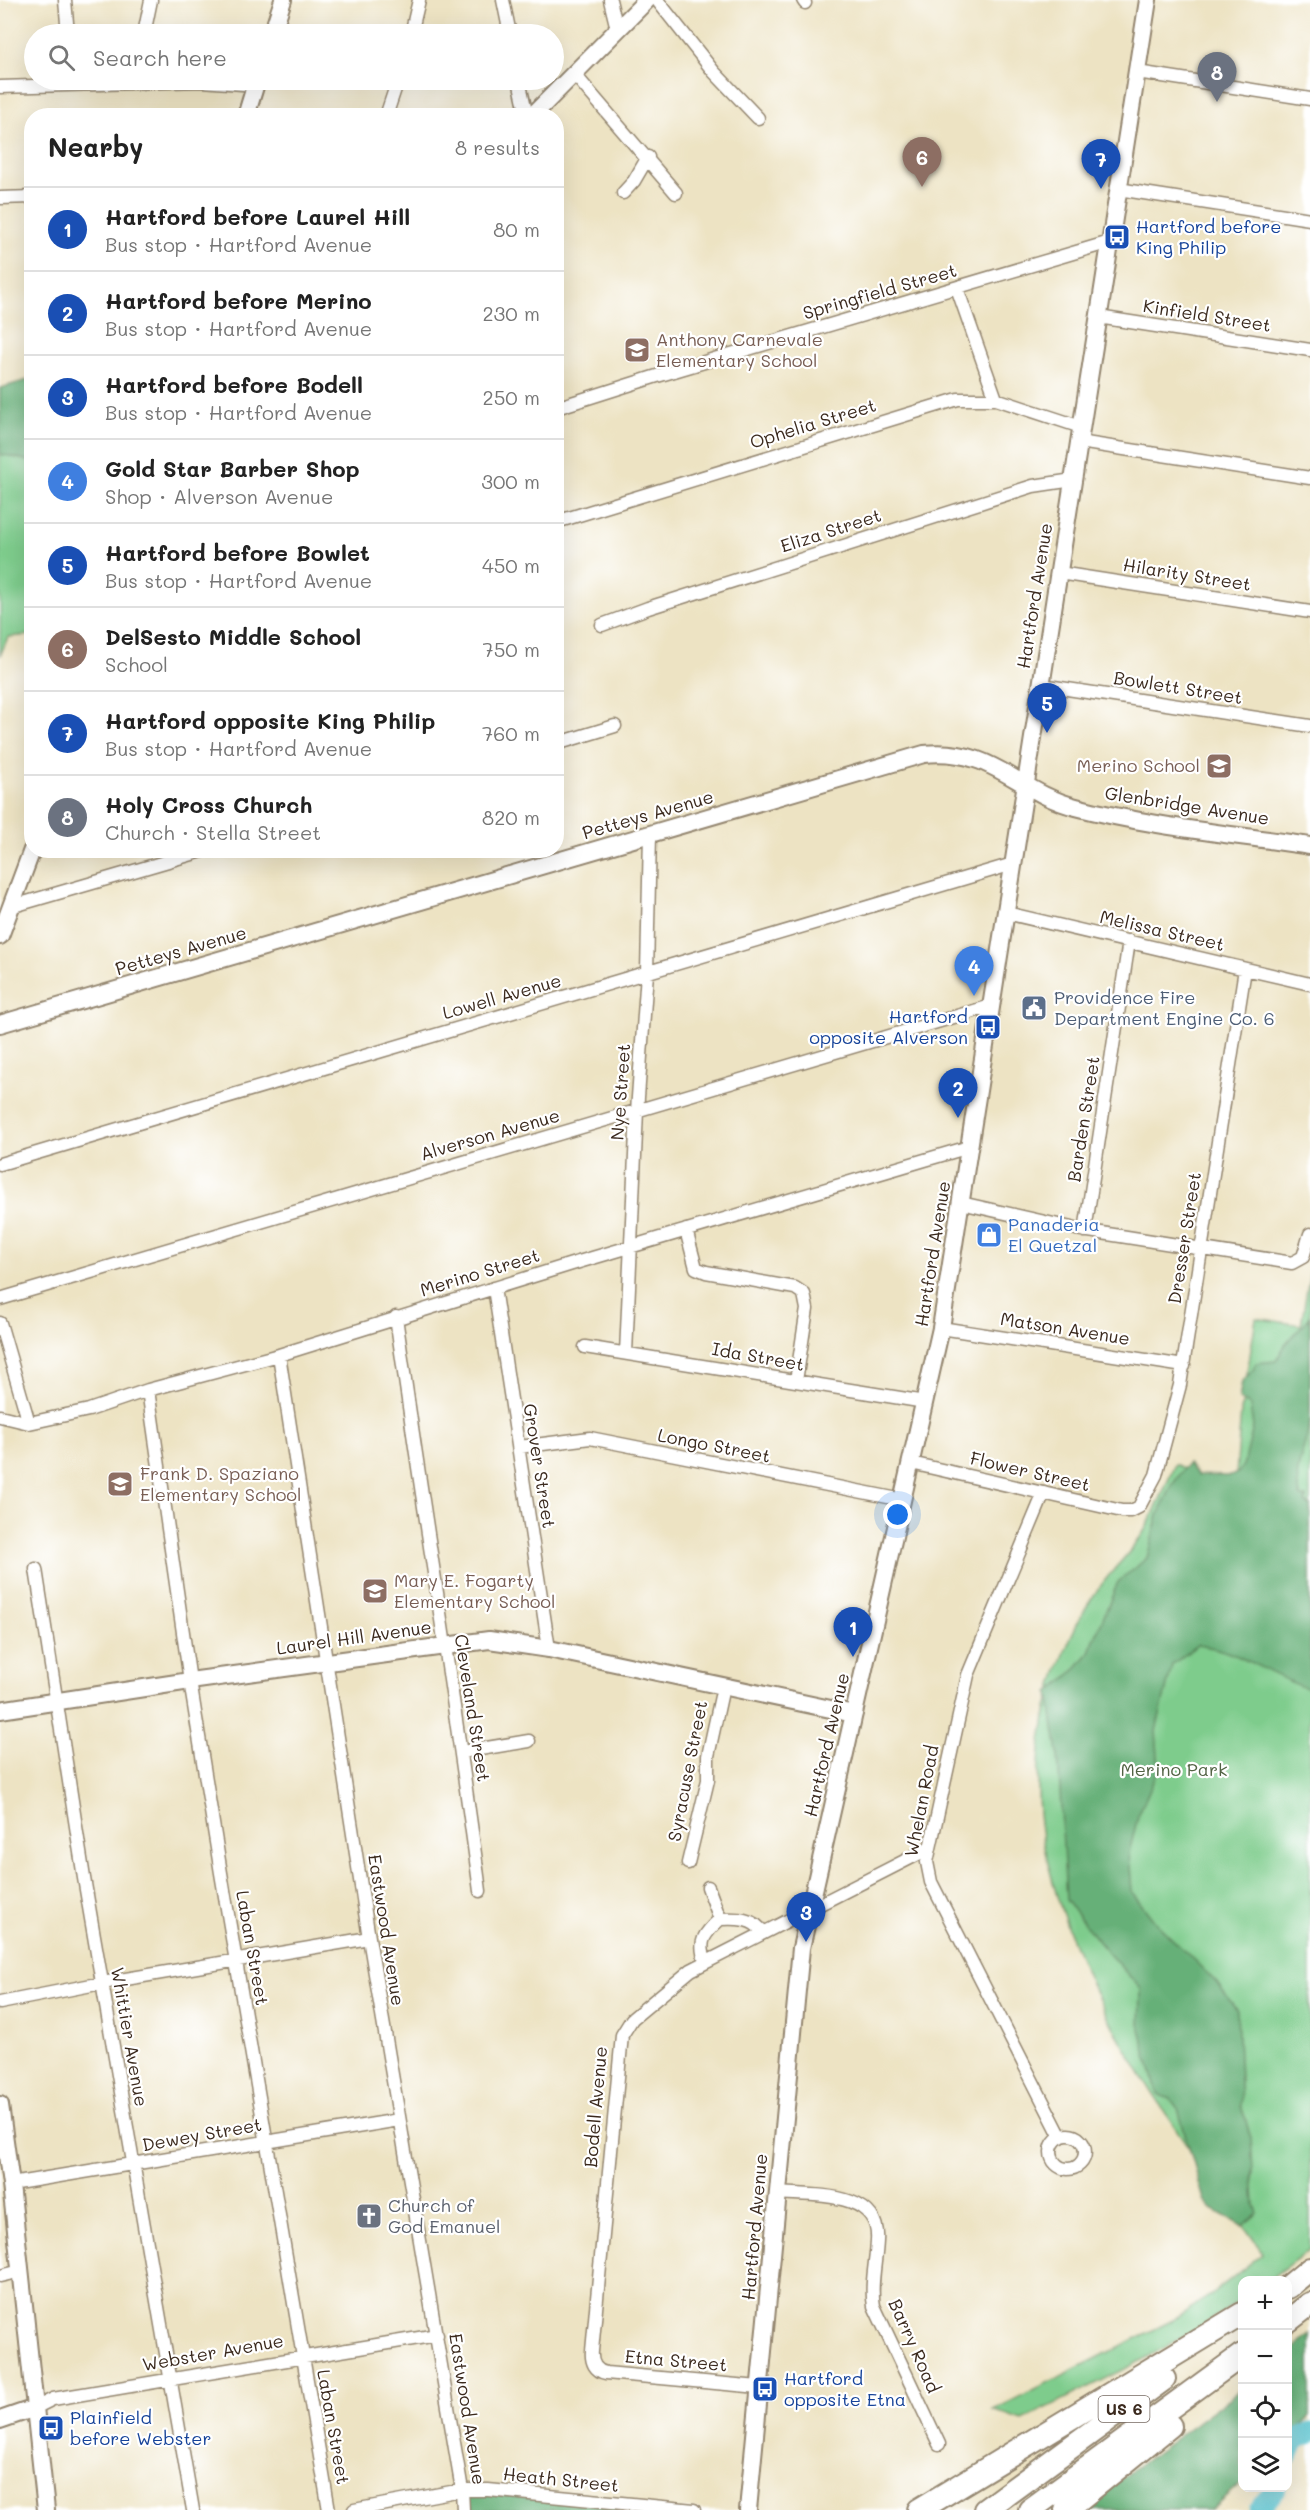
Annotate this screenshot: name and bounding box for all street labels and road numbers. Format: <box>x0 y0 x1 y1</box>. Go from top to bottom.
street label: Springfield Street <box>800 258 959 324</box>
street label: Kinfield Street <box>1142 293 1273 337</box>
street label: Ophelia Street <box>747 392 879 454</box>
street label: Eliza Street <box>777 502 884 558</box>
street label: Hartford Avenue <box>1011 521 1057 670</box>
street label: Hilarity Street <box>1122 552 1253 596</box>
street label: Bowlett Street <box>1112 665 1244 709</box>
street label: Glenbridge Avenue <box>1103 780 1271 830</box>
street label: Petteys Avenue <box>579 784 716 844</box>
street label: Melissa Street <box>1098 904 1227 956</box>
street label: Petteys Avenue <box>112 920 249 980</box>
street label: Lowell Avenue <box>440 968 564 1024</box>
street label: Nye Street <box>605 1043 635 1141</box>
street label: Barden Street <box>1061 1054 1105 1183</box>
street label: Alverson Avenue <box>417 1103 562 1165</box>
street label: Dresser Street <box>1162 1170 1206 1306</box>
street label: Hartford Avenue <box>909 1179 955 1328</box>
street label: Merino Street <box>417 1242 542 1302</box>
street label: Matson Avenue <box>999 1306 1132 1350</box>
street label: Ida Street <box>710 1336 806 1376</box>
street label: Grover Street <box>518 1402 562 1530</box>
street label: Longo Street <box>656 1422 773 1468</box>
street label: Flower Street <box>968 1446 1093 1496</box>
street label: Laurel Hill Avenue <box>275 1614 433 1660</box>
street label: Cleveland Street <box>449 1632 497 1783</box>
street label: Hartford Avenue <box>798 1670 854 1819</box>
street label: Syracuse Street <box>662 1698 712 1843</box>
street label: Whelan Road <box>898 1743 944 1859</box>
street label: Eastwood Avenue <box>363 1852 411 2007</box>
street label: Laban Street <box>231 1888 275 2007</box>
street label: Whittier Avenue <box>106 1965 154 2108</box>
street label: Bodell Avenue <box>578 2045 612 2168</box>
street label: Dewey Street <box>140 2112 264 2156</box>
street label: Hartford Avenue <box>736 2153 772 2301</box>
street label: Barry Road <box>884 2295 946 2396</box>
street label: Webster Avenue <box>140 2328 285 2376</box>
street label: Eastwood Avenue <box>444 2331 492 2486</box>
street label: Etna Street <box>624 2344 728 2376</box>
street label: Laban Street <box>312 2367 356 2486</box>
road number: US 6 <box>1098 2396 1150 2422</box>
street label: Heath Street <box>502 2461 620 2497</box>

